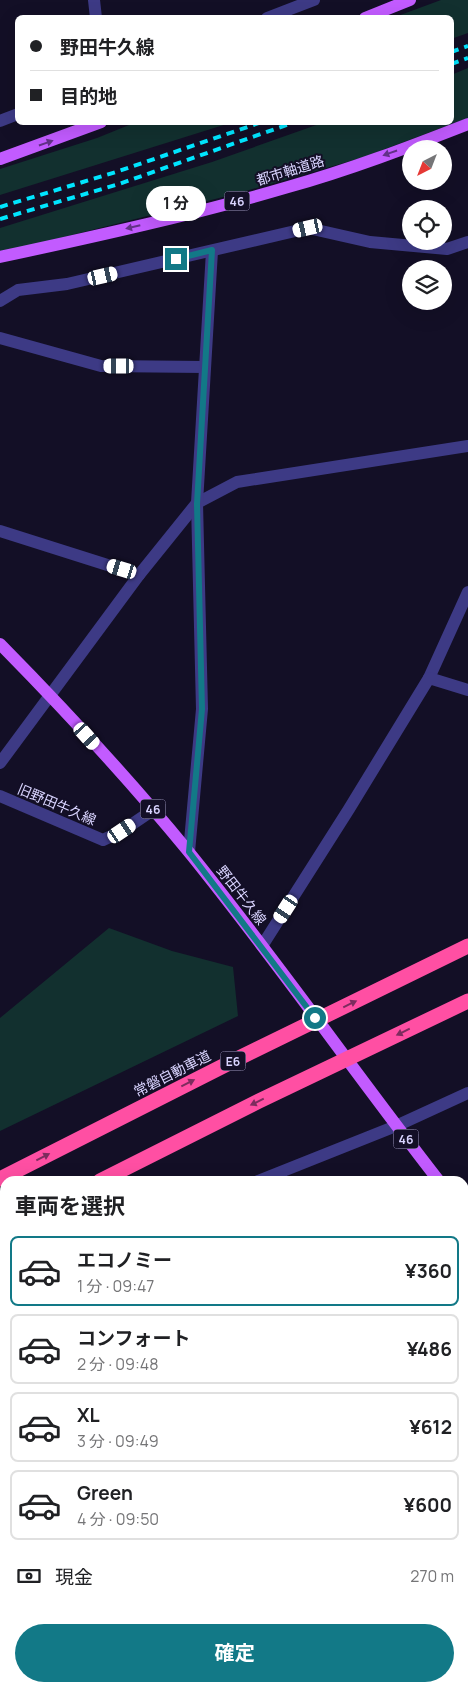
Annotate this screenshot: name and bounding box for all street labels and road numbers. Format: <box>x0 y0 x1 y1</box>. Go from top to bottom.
street label: 都市軸道路 <box>254 151 326 189</box>
road number: 46 <box>224 192 250 210</box>
street label: 旧野田牛久線 <box>15 779 99 829</box>
road number: 46 <box>140 800 166 819</box>
street label: 野田牛久線 <box>213 862 271 928</box>
street label: 常磐自動車道 <box>130 1045 214 1101</box>
road number: E6 <box>220 1052 246 1070</box>
road number: 46 <box>394 1130 418 1148</box>

